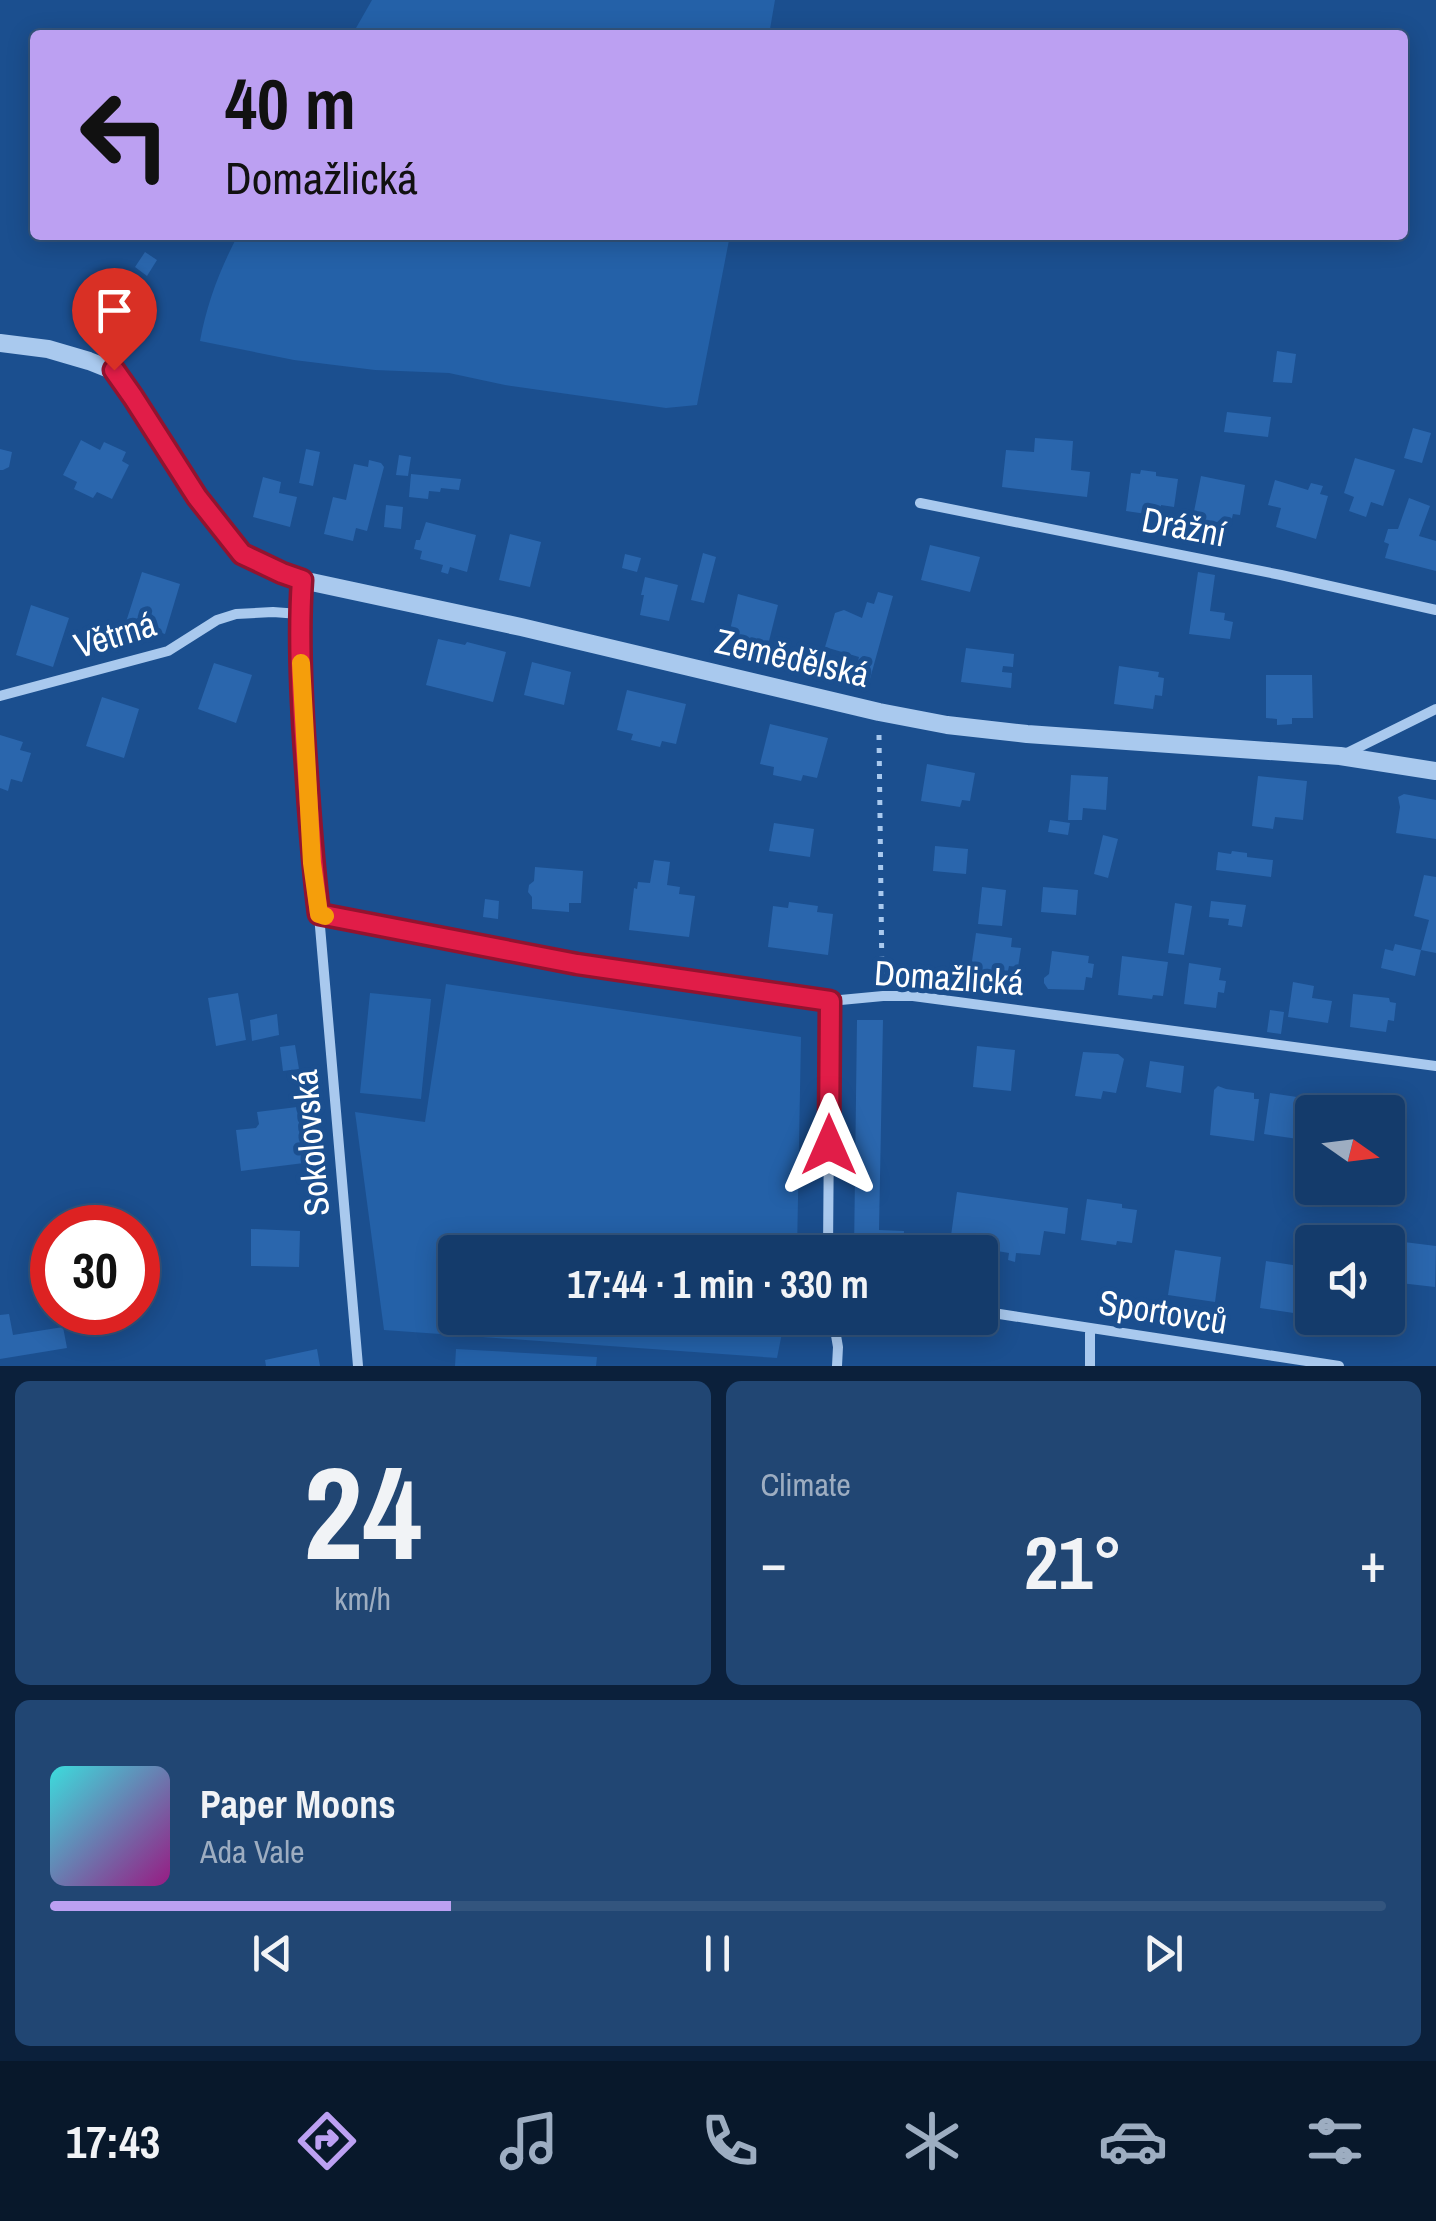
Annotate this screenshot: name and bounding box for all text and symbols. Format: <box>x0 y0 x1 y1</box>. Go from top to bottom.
text: 40 m <box>225 57 356 151</box>
icon: left <box>60 70 190 200</box>
text: Domažlická <box>225 147 418 208</box>
pin <box>72 268 157 371</box>
icon: arrive <box>87 283 142 338</box>
street label: Drážní <box>1138 495 1231 558</box>
street label: Větrná <box>68 600 161 669</box>
street label: Zemědělská <box>711 617 874 698</box>
street label: Domažlická <box>873 949 1025 1006</box>
street label: Sokolovská <box>281 1068 340 1218</box>
position arrow <box>777 1093 881 1197</box>
north arrow <box>1295 1095 1405 1205</box>
map controls <box>1295 1095 1405 1335</box>
speed limit sign: 30 <box>30 1205 160 1335</box>
button: sound <box>1295 1225 1405 1335</box>
text: 17:44 · 1 min · 330 m <box>567 1259 869 1310</box>
street label: Sportovců <box>1096 1278 1231 1345</box>
text: 24 <box>303 1424 422 1600</box>
text: Climate <box>761 1463 851 1506</box>
text: 21° <box>1024 1511 1122 1612</box>
text: − <box>761 1525 787 1599</box>
text: + <box>1360 1525 1386 1599</box>
text: km/h <box>334 1577 391 1620</box>
text: Paper Moons <box>200 1779 396 1830</box>
text: Ada Vale <box>200 1830 305 1873</box>
icon: previous <box>245 1926 300 1981</box>
icon: pause <box>690 1926 745 1981</box>
icon: next <box>1136 1926 1191 1981</box>
icon: directions <box>292 2106 362 2176</box>
icon: music <box>494 2106 564 2176</box>
icon: phone <box>695 2106 765 2176</box>
icon: climate <box>897 2106 967 2176</box>
icon: car <box>1098 2106 1168 2176</box>
icon: filters <box>1300 2106 1370 2176</box>
text: 17:43 <box>66 2111 160 2172</box>

